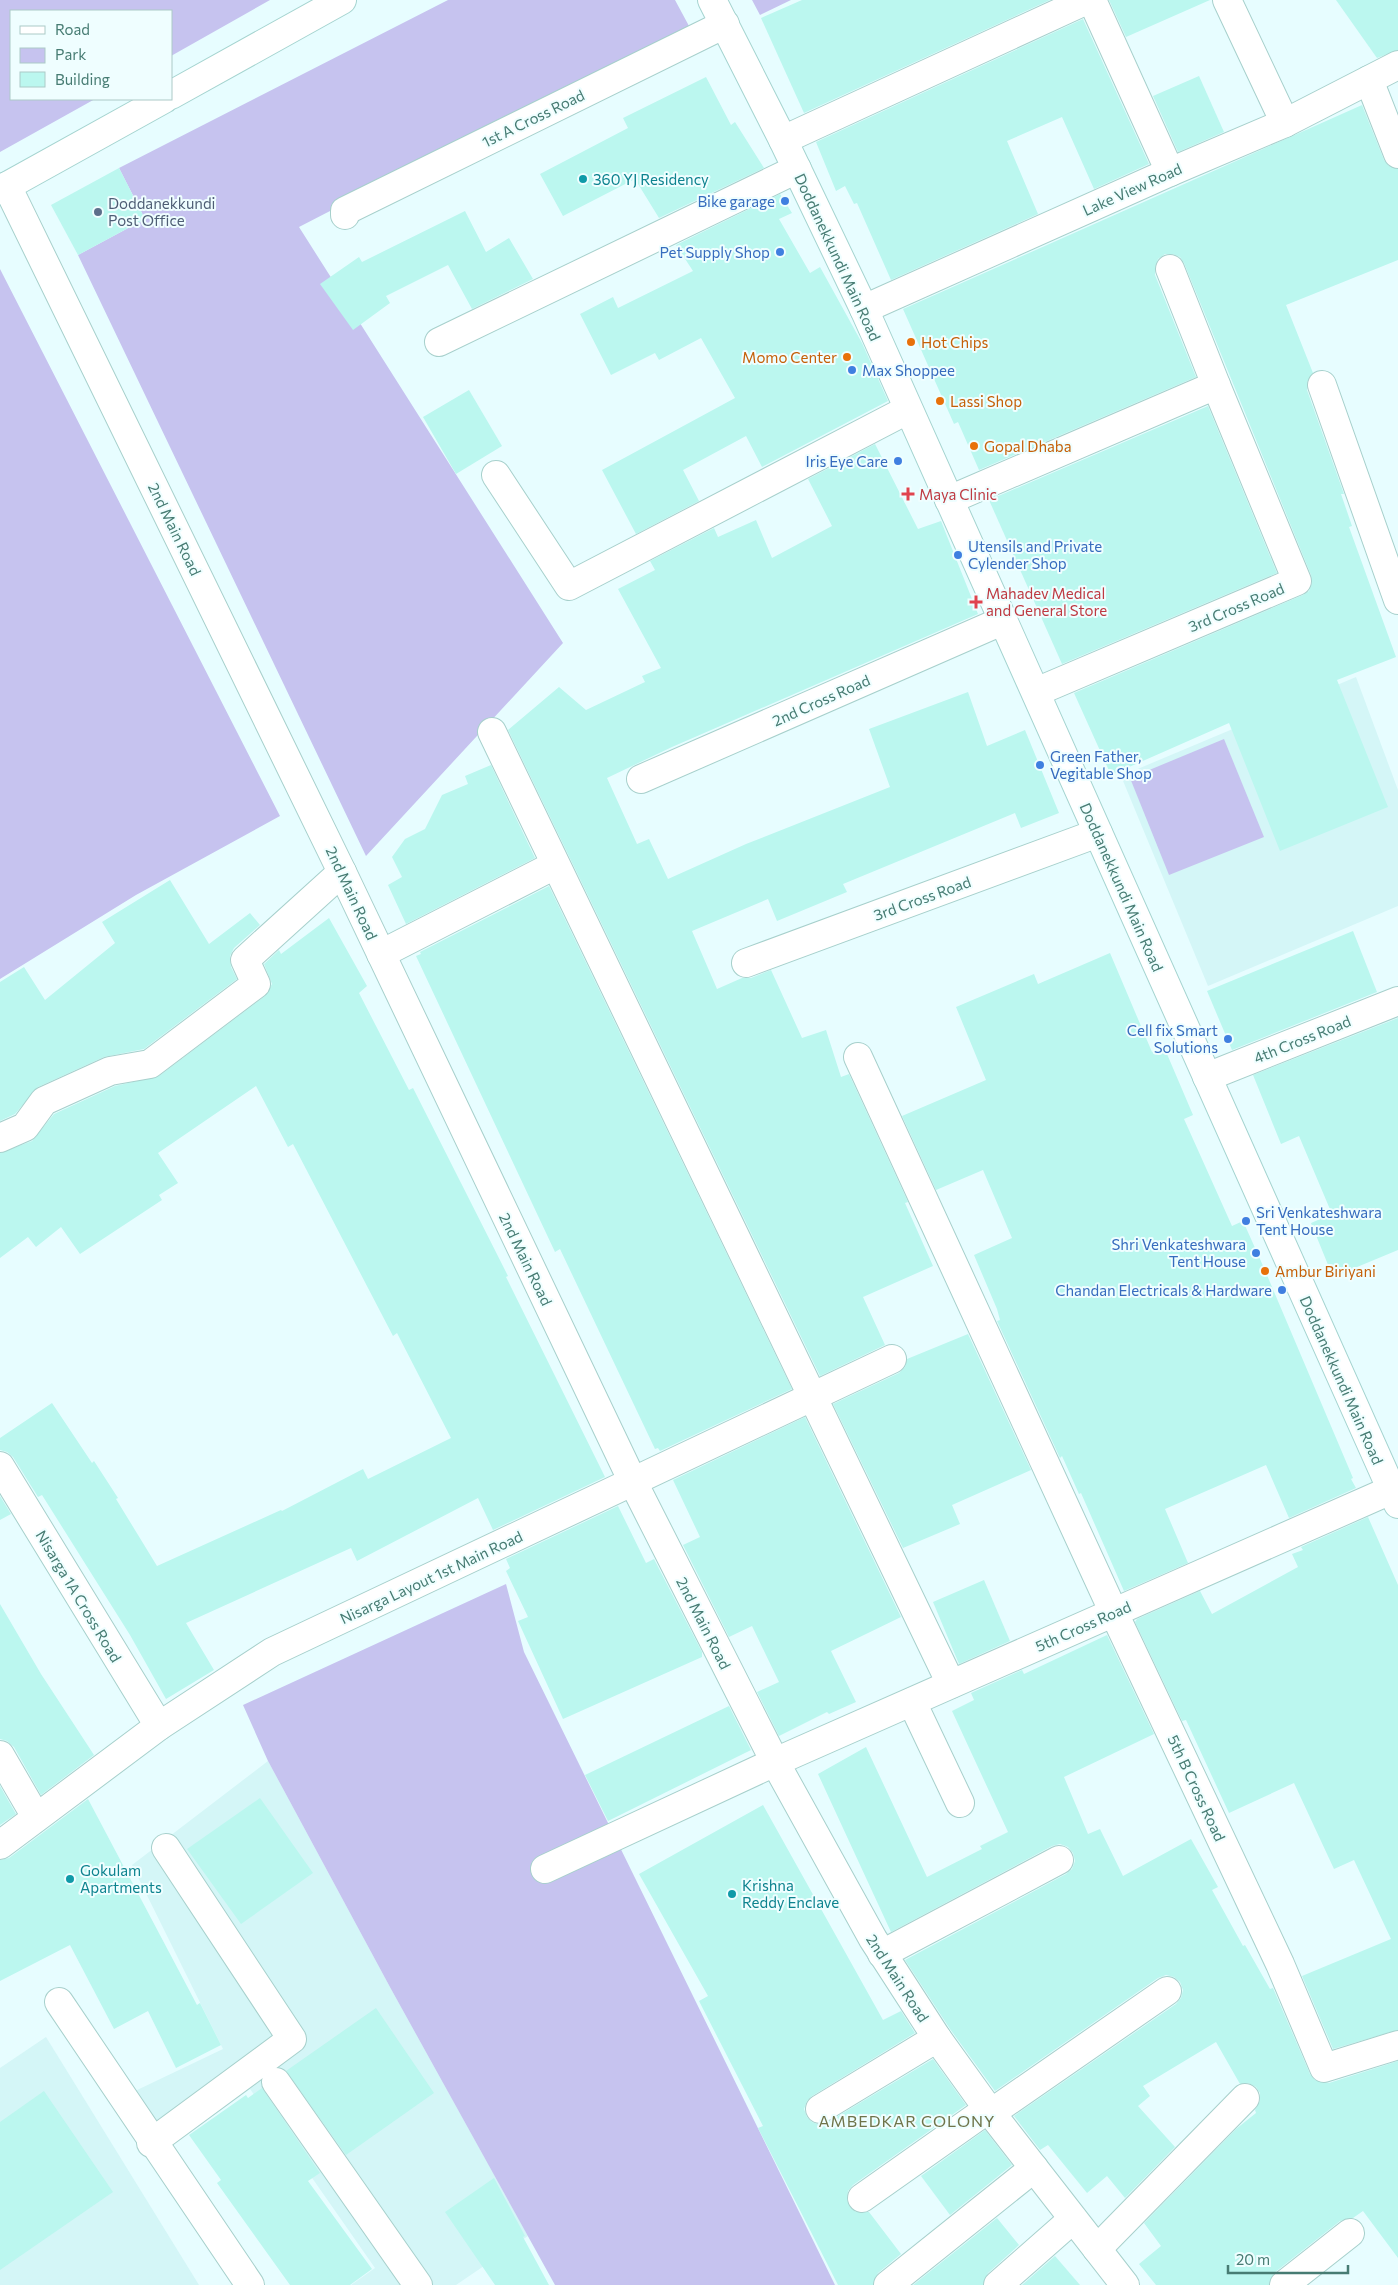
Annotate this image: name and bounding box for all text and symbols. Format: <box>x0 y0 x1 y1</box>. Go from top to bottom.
legend <box>10 10 172 100</box>
text: Road <box>55 20 90 38</box>
text: Park <box>55 45 86 63</box>
text: Building <box>55 70 110 88</box>
street label: 1st A Cross Road <box>479 85 587 151</box>
street label: Lake View Road <box>1080 159 1184 219</box>
place label: 360 YJ Residency <box>593 170 709 188</box>
street label: Doddanekkundi Main Road <box>791 170 885 344</box>
marker: 360 YJ Residency <box>577 173 589 185</box>
place label: Bike garage <box>697 192 775 210</box>
place label: Doddanekkundi Post Office <box>108 194 215 229</box>
marker: Bike garage <box>779 195 791 207</box>
marker: Doddanekkundi Post Office <box>92 206 104 218</box>
place label: Pet Supply Shop <box>659 243 770 261</box>
marker: Pet Supply Shop <box>774 246 786 258</box>
place label: Hot Chips <box>921 333 989 351</box>
marker: Hot Chips <box>905 336 917 348</box>
place label: Momo Center <box>742 348 837 366</box>
marker: Momo Center <box>841 351 853 363</box>
place label: Max Shoppee <box>862 361 955 379</box>
marker: Max Shoppee <box>846 364 858 376</box>
place label: Lassi Shop <box>950 392 1022 410</box>
marker: Lassi Shop <box>934 395 946 407</box>
place label: Gopal Dhaba <box>984 437 1072 455</box>
marker: Gopal Dhaba <box>968 440 980 452</box>
place label: Iris Eye Care <box>806 452 888 470</box>
marker: Iris Eye Care <box>892 455 904 467</box>
street label: 2nd Main Road <box>145 480 205 578</box>
place label: Maya Clinic <box>919 485 997 503</box>
marker: Maya Clinic <box>901 487 915 501</box>
place label: Utensils and Private Cylender Shop <box>968 537 1102 572</box>
marker: Utensils and Private Cylender Shop <box>952 549 964 561</box>
street label: 3rd Cross Road <box>1185 579 1287 635</box>
place label: Mahadev Medical and General Store <box>986 584 1107 619</box>
marker: Mahadev Medical and General Store <box>970 596 982 608</box>
street label: 2nd Cross Road <box>769 670 873 730</box>
place label: Green Father, Vegitable Shop <box>1050 747 1152 782</box>
marker: Green Father, Vegitable Shop <box>1034 759 1046 771</box>
street label: Doddanekkundi Main Road <box>1077 800 1167 974</box>
street label: 2nd Main Road <box>323 843 381 943</box>
street label: 3rd Cross Road <box>871 872 973 924</box>
street label: 4th Cross Road <box>1251 1011 1353 1067</box>
place label: Cell fix Smart Solutions <box>1127 1021 1218 1056</box>
marker: Cell fix Smart Solutions <box>1222 1033 1234 1045</box>
place label: Sri Venkateshwara Tent House <box>1256 1203 1382 1238</box>
street label: 2nd Main Road <box>496 1210 556 1308</box>
marker: Sri Venkateshwara Tent House <box>1240 1215 1252 1227</box>
place label: Shri Venkateshwara Tent House <box>1112 1235 1246 1270</box>
marker: Shri Venkateshwara Tent House <box>1250 1247 1262 1259</box>
place label: Ambur Biriyani <box>1275 1262 1376 1280</box>
marker: Ambur Biriyani <box>1259 1265 1271 1277</box>
place label: Chandan Electricals & Hardware <box>1055 1281 1272 1299</box>
marker: Chandan Electricals & Hardware <box>1276 1284 1288 1296</box>
street label: Doddanekkundi Main Road <box>1297 1293 1387 1467</box>
street label: Nisarga 1A Cross Road <box>33 1527 125 1665</box>
street label: Nisarga Layout 1st Main Road <box>337 1527 525 1627</box>
street label: 2nd Main Road <box>673 1574 735 1672</box>
street label: 5th Cross Road <box>1032 1597 1134 1655</box>
street label: 5th B Cross Road <box>1165 1732 1229 1844</box>
place label: Gokulam Apartments <box>80 1861 162 1896</box>
marker: Gokulam Apartments <box>64 1873 76 1885</box>
place label: Krishna Reddy Enclave <box>742 1876 839 1911</box>
marker: Krishna Reddy Enclave <box>726 1888 738 1900</box>
street label: 2nd Main Road <box>863 1931 933 2025</box>
district label: AMBEDKAR COLONY <box>819 2111 996 2130</box>
scale bar <box>1228 2242 1348 2274</box>
text: 20 m <box>1236 2250 1270 2268</box>

